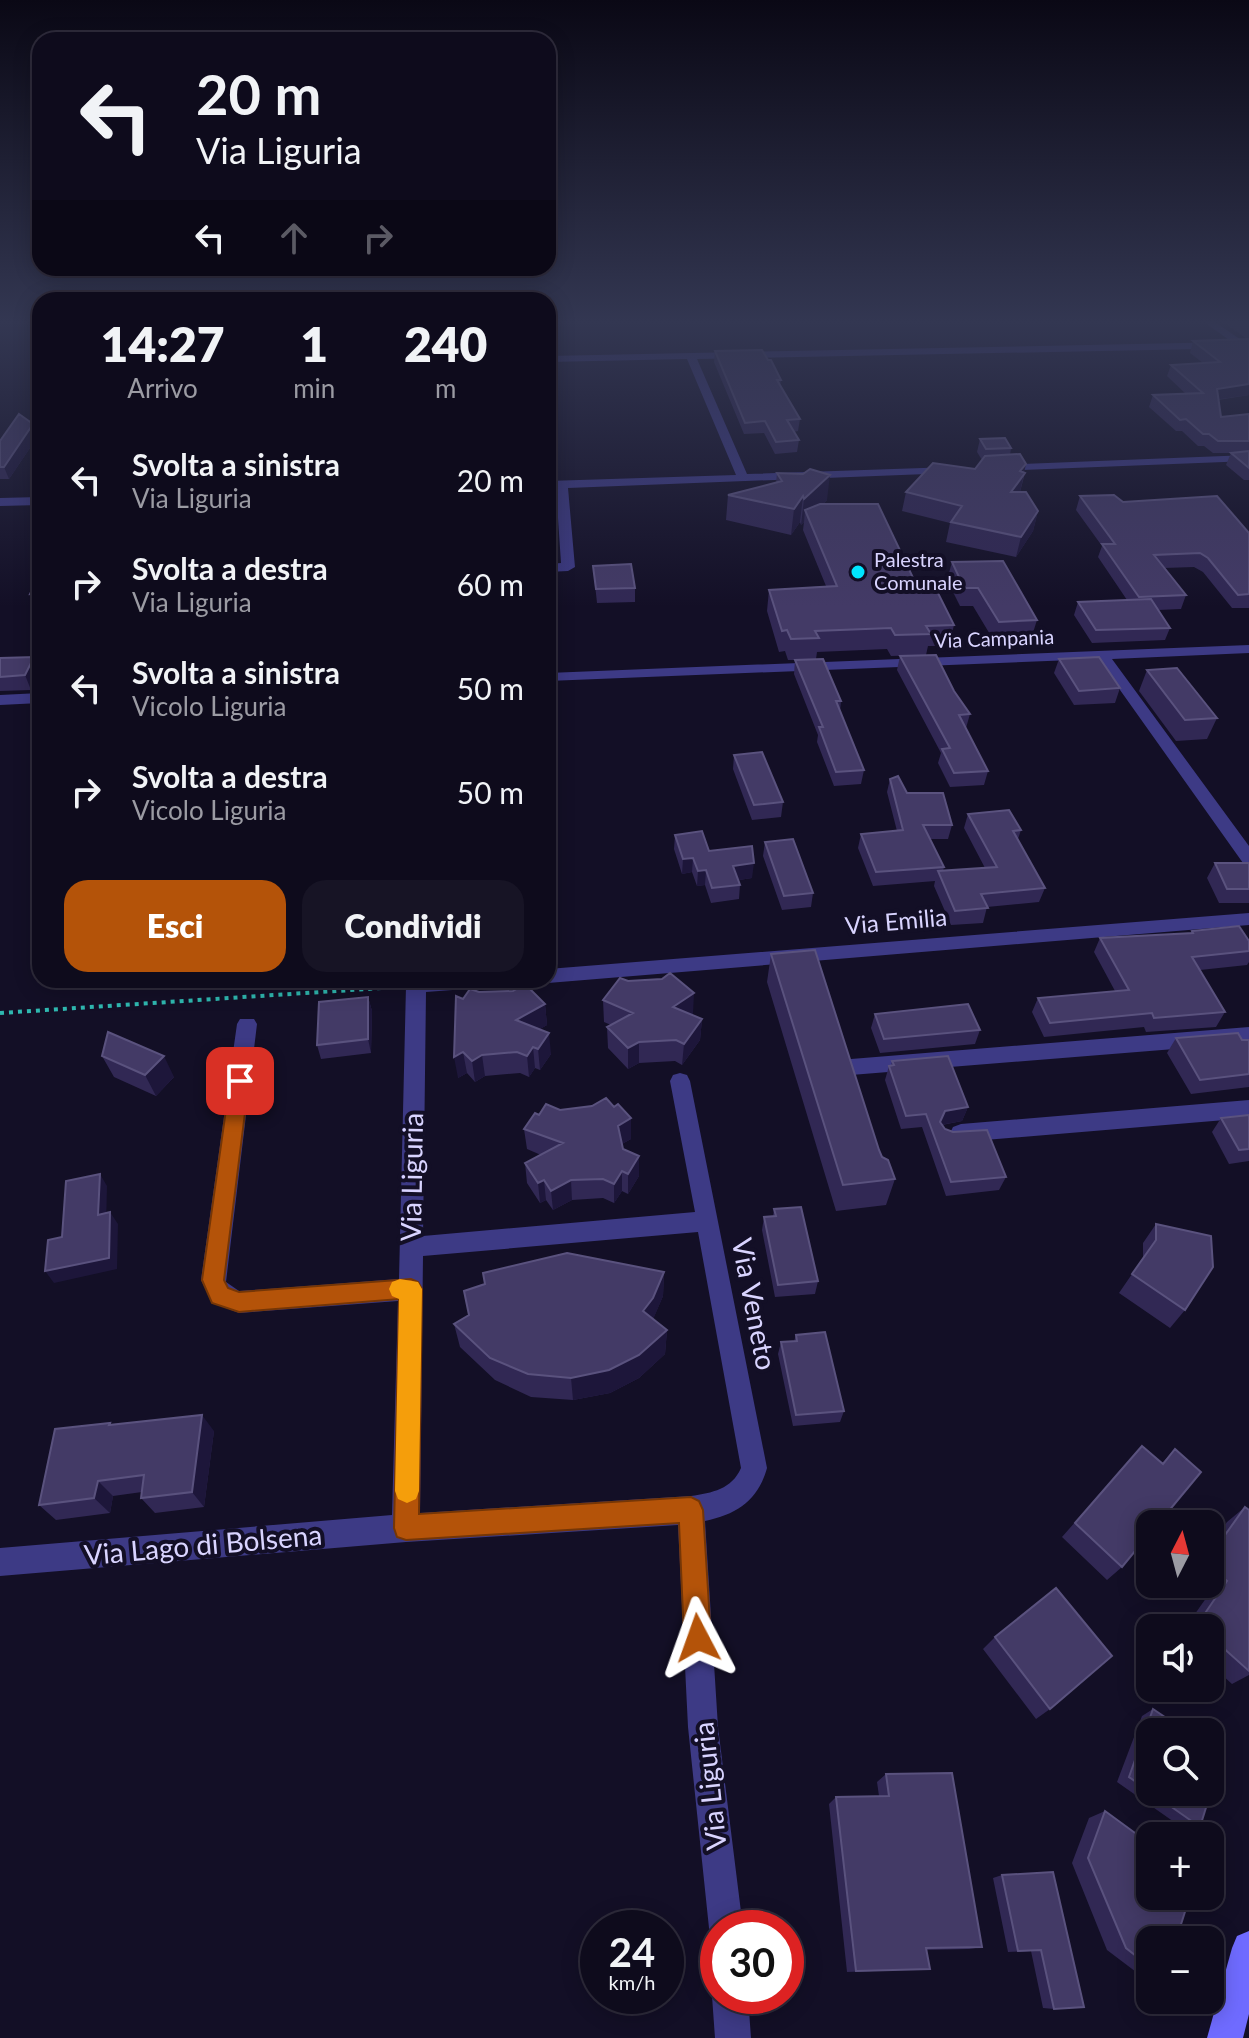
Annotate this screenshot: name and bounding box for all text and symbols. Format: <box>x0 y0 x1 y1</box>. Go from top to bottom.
text: 20 m <box>196 60 321 127</box>
icon: left <box>64 64 168 168</box>
text: Via Liguria <box>196 128 362 172</box>
icon: left <box>188 216 232 260</box>
icon: ahead <box>272 216 316 260</box>
icon: right <box>356 216 400 260</box>
text: 14:27 <box>101 315 225 372</box>
text: 1 <box>300 315 328 372</box>
text: 240 <box>404 315 487 372</box>
text: Arrivo <box>127 372 198 404</box>
text: min <box>293 372 335 404</box>
text: m <box>435 372 456 404</box>
text: Svolta a sinistra <box>132 446 340 482</box>
icon: left <box>64 458 108 502</box>
text: 20 m <box>457 462 524 498</box>
text: Via Liguria <box>132 482 252 514</box>
place label: Palestra Comunale <box>874 547 962 594</box>
text: Svolta a destra <box>132 550 328 586</box>
icon: right <box>64 562 108 606</box>
marker: Palestra Comunale <box>849 563 867 581</box>
text: 60 m <box>457 566 524 602</box>
text: Via Liguria <box>132 586 252 618</box>
street label: Via Campania <box>933 624 1054 652</box>
text: Svolta a sinistra <box>132 654 340 690</box>
icon: left <box>64 666 108 710</box>
text: 50 m <box>457 670 524 706</box>
text: Vicolo Liguria <box>132 690 287 722</box>
text: Svolta a destra <box>132 758 328 794</box>
icon: right <box>64 770 108 814</box>
text: 50 m <box>457 774 524 810</box>
text: Vicolo Liguria <box>132 794 287 826</box>
button: Esci <box>64 880 286 972</box>
button: Condividi <box>302 880 524 972</box>
street label: Via Emilia <box>844 902 948 939</box>
pin <box>206 1047 274 1115</box>
icon: arrive <box>218 1059 262 1103</box>
street label: Via Liguria <box>393 1112 429 1242</box>
street label: Via Veneto <box>726 1235 784 1373</box>
north arrow <box>1136 1510 1224 1598</box>
map controls <box>1136 1510 1224 2014</box>
street label: Via Lago di Bolsena <box>82 1517 323 1571</box>
position arrow <box>656 1596 740 1680</box>
button: sound <box>1136 1614 1224 1702</box>
button: search <box>1136 1718 1224 1806</box>
street label: Via Liguria <box>685 1720 733 1852</box>
button: + <box>1136 1822 1224 1910</box>
speed limit sign: 30 <box>700 1910 804 2014</box>
button: − <box>1136 1926 1224 2014</box>
text: 24 <box>609 1928 655 1976</box>
text: km/h <box>609 1970 655 1994</box>

